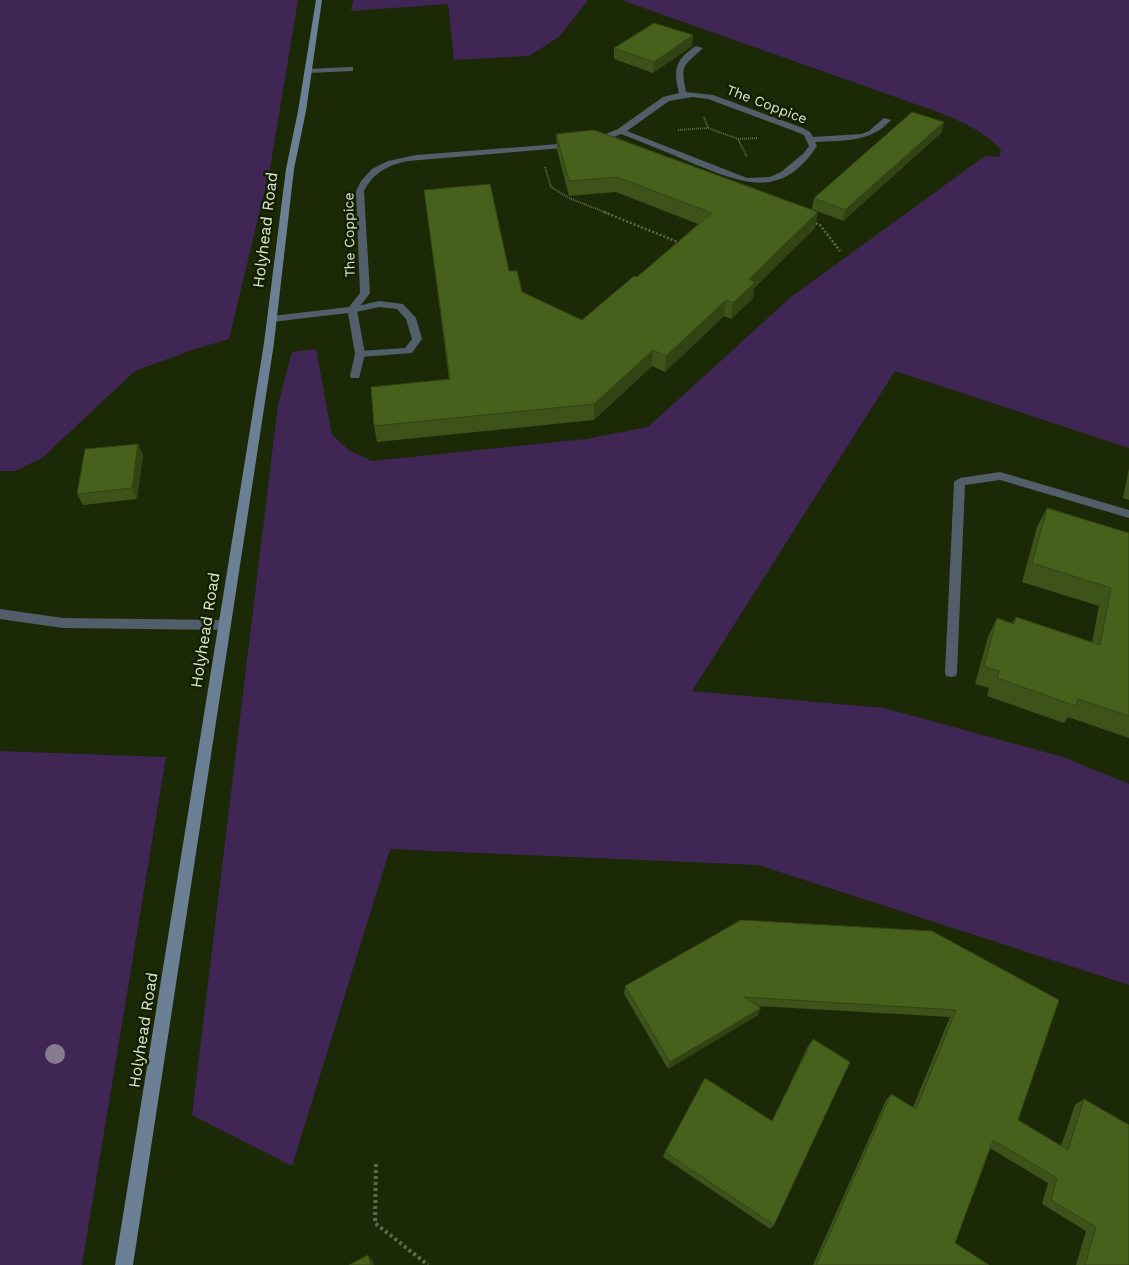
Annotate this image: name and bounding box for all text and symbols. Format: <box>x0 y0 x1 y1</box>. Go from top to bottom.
street label: The Coppice <box>724 81 810 127</box>
street label: Holyhead Road <box>248 171 282 289</box>
street label: The Coppice <box>340 192 358 278</box>
street label: Holyhead Road <box>186 571 224 689</box>
street label: Holyhead Road <box>124 971 162 1089</box>

